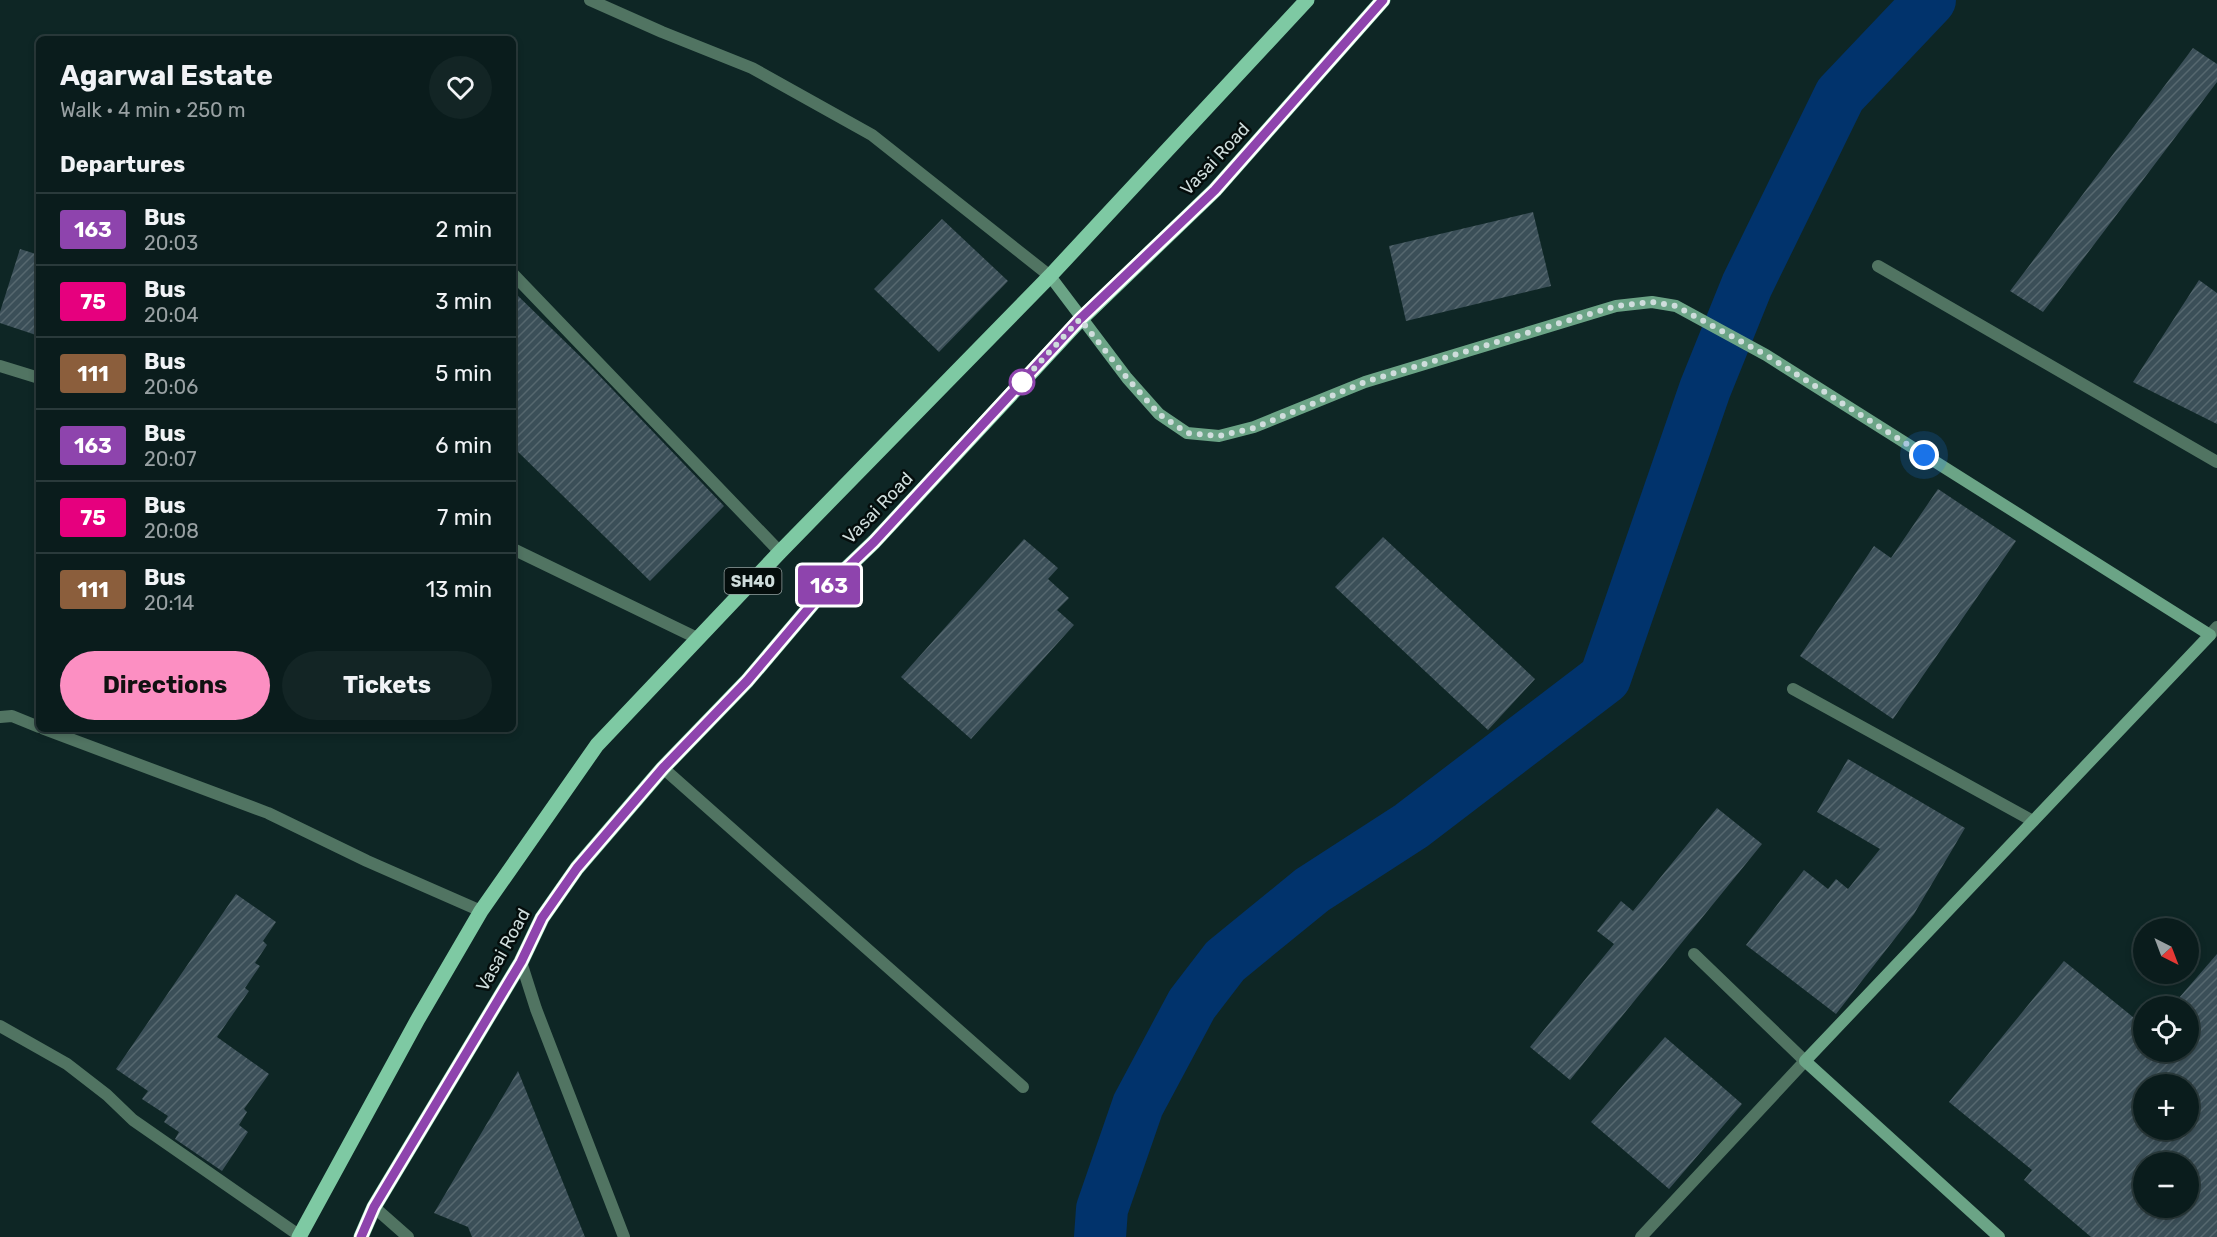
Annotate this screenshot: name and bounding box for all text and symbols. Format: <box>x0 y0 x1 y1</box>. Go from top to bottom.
button: heart <box>429 56 492 119</box>
text: Agarwal Estate <box>60 59 273 92</box>
text: Walk · 4 min · 250 m <box>60 98 245 122</box>
street label: Vasai Road <box>1176 118 1254 200</box>
text: Departures <box>60 151 185 178</box>
text: Bus <box>144 204 186 231</box>
text: 2 min <box>435 216 492 243</box>
text: 163 <box>74 217 112 242</box>
text: 20:03 <box>144 231 198 255</box>
text: Bus <box>144 276 186 303</box>
text: 3 min <box>435 288 492 315</box>
text: 75 <box>80 289 106 314</box>
text: 20:04 <box>144 303 199 327</box>
text: Bus <box>144 348 186 375</box>
text: 5 min <box>435 360 492 387</box>
text: 111 <box>77 361 109 386</box>
unlabelled marker <box>1009 369 1035 395</box>
text: 20:06 <box>144 375 198 399</box>
text: Bus <box>144 420 186 447</box>
text: 6 min <box>435 432 492 459</box>
text: 163 <box>74 433 112 458</box>
your location <box>1909 440 1939 470</box>
text: 20:07 <box>144 447 197 471</box>
street label: Vasai Road <box>838 468 918 548</box>
text: Bus <box>144 492 186 519</box>
text: 7 min <box>437 504 492 531</box>
text: 75 <box>80 505 106 530</box>
text: 20:08 <box>144 519 199 543</box>
text: Bus <box>144 564 186 591</box>
line badge: 163 <box>794 566 864 604</box>
road number: SH40 <box>724 568 782 594</box>
text: 163 <box>810 573 848 598</box>
text: 13 min <box>426 576 492 603</box>
text: 111 <box>77 577 109 602</box>
text: 20:14 <box>144 591 195 615</box>
button: Directions <box>60 651 270 720</box>
button: Tickets <box>282 651 492 720</box>
street label: Vasai Road <box>471 905 535 995</box>
north arrow <box>2133 918 2199 984</box>
map controls <box>2133 918 2199 1218</box>
button: locate <box>2133 996 2199 1062</box>
button: + <box>2133 1074 2199 1140</box>
button: − <box>2133 1152 2199 1218</box>

